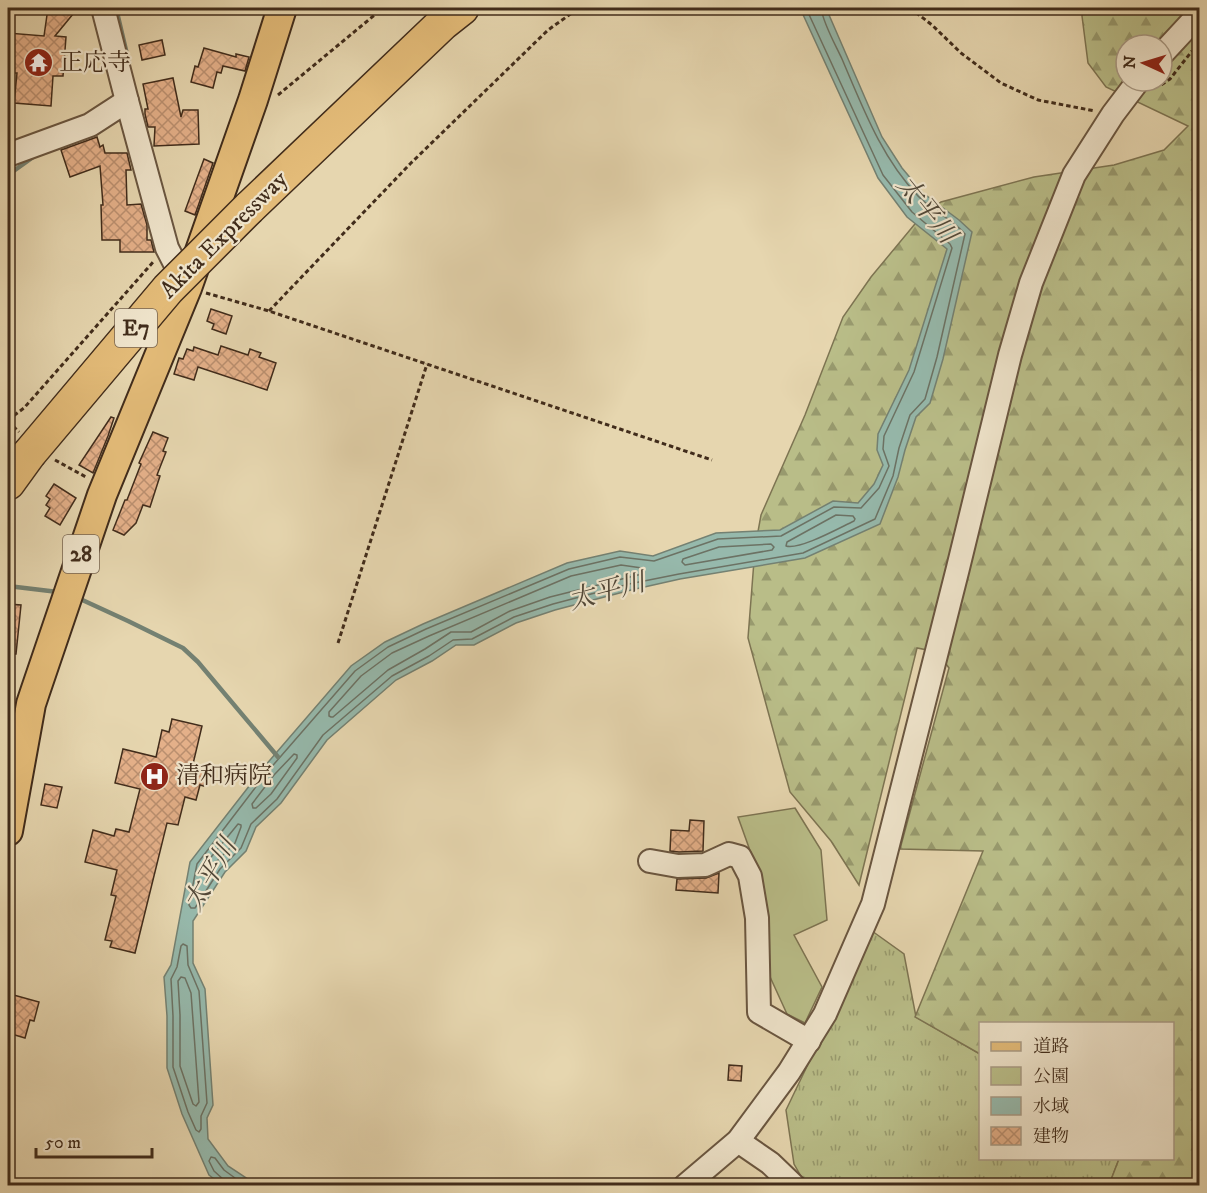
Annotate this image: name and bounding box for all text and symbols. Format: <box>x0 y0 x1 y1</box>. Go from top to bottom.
north arrow <box>1114 33 1174 93</box>
temple icon: 正応寺 <box>22 47 54 79</box>
place label: 正応寺 <box>59 48 131 78</box>
text: N <box>1120 55 1140 69</box>
street label: Akita Expressway <box>154 164 295 305</box>
water label: 太平川 <box>889 169 965 253</box>
road number: E7 <box>115 309 157 347</box>
road number: 28 <box>63 535 99 573</box>
water label: 太平川 <box>565 565 652 618</box>
hospital icon: 清和病院 <box>139 760 171 792</box>
place label: 清和病院 <box>176 761 272 791</box>
water label: 太平川 <box>177 830 246 917</box>
legend <box>979 1022 1174 1160</box>
text: 道路 <box>1033 1036 1069 1058</box>
text: 公園 <box>1033 1066 1069 1088</box>
text: 水域 <box>1033 1096 1069 1118</box>
scale bar <box>36 1121 152 1159</box>
text: 建物 <box>1033 1126 1069 1148</box>
text: 50 m <box>45 1132 81 1154</box>

